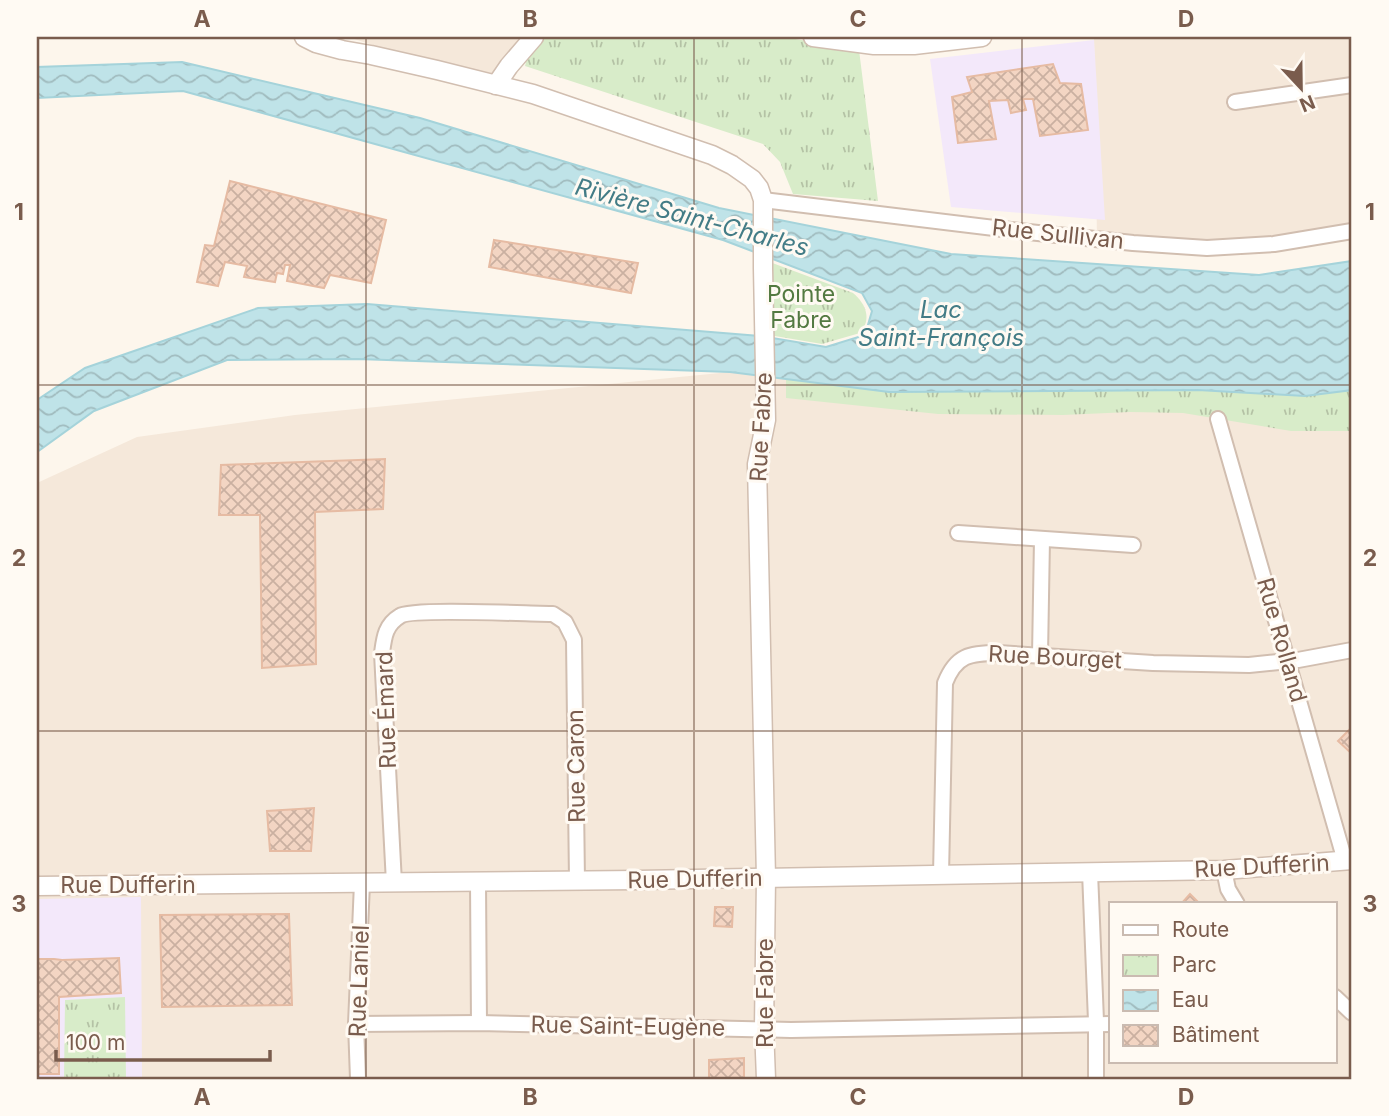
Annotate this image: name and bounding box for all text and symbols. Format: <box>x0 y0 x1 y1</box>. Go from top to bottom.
text: A <box>193 5 211 33</box>
text: B <box>522 5 538 33</box>
text: C <box>849 5 867 33</box>
text: D <box>1178 5 1194 33</box>
north arrow <box>1266 52 1336 122</box>
text: N <box>1296 90 1318 117</box>
water label: Rivière Saint-Charles <box>572 172 812 262</box>
text: 1 <box>14 198 24 226</box>
text: 1 <box>1365 198 1375 226</box>
street label: Rue Sullivan <box>991 213 1125 255</box>
park label: Pointe Fabre <box>767 280 835 334</box>
water label: Lac Saint-François <box>858 295 1024 352</box>
street label: Rue Fabre <box>744 371 778 483</box>
text: 2 <box>12 544 26 572</box>
text: 2 <box>1363 544 1377 572</box>
street label: Rue Rolland <box>1251 574 1313 706</box>
street label: Rue Bourget <box>987 640 1123 675</box>
street label: Rue Émard <box>370 651 402 769</box>
street label: Rue Caron <box>561 709 591 823</box>
street label: Rue Dufferin <box>1194 848 1330 884</box>
street label: Rue Dufferin <box>627 864 763 894</box>
street label: Rue Dufferin <box>60 871 196 899</box>
text: 3 <box>12 890 26 918</box>
text: 3 <box>1363 890 1377 918</box>
legend <box>1109 902 1336 1064</box>
text: Route <box>1172 917 1229 942</box>
street label: Rue Laniel <box>343 924 375 1038</box>
street label: Rue Fabre <box>751 938 779 1048</box>
text: Parc <box>1172 952 1217 977</box>
text: Eau <box>1172 987 1209 1012</box>
street label: Rue Saint-Eugène <box>530 1010 726 1042</box>
scale bar <box>56 1018 270 1062</box>
text: Bâtiment <box>1172 1022 1260 1047</box>
text: 100 m <box>66 1030 125 1055</box>
text: A <box>193 1083 211 1111</box>
text: B <box>522 1083 538 1111</box>
text: C <box>849 1083 867 1111</box>
text: D <box>1178 1083 1194 1111</box>

